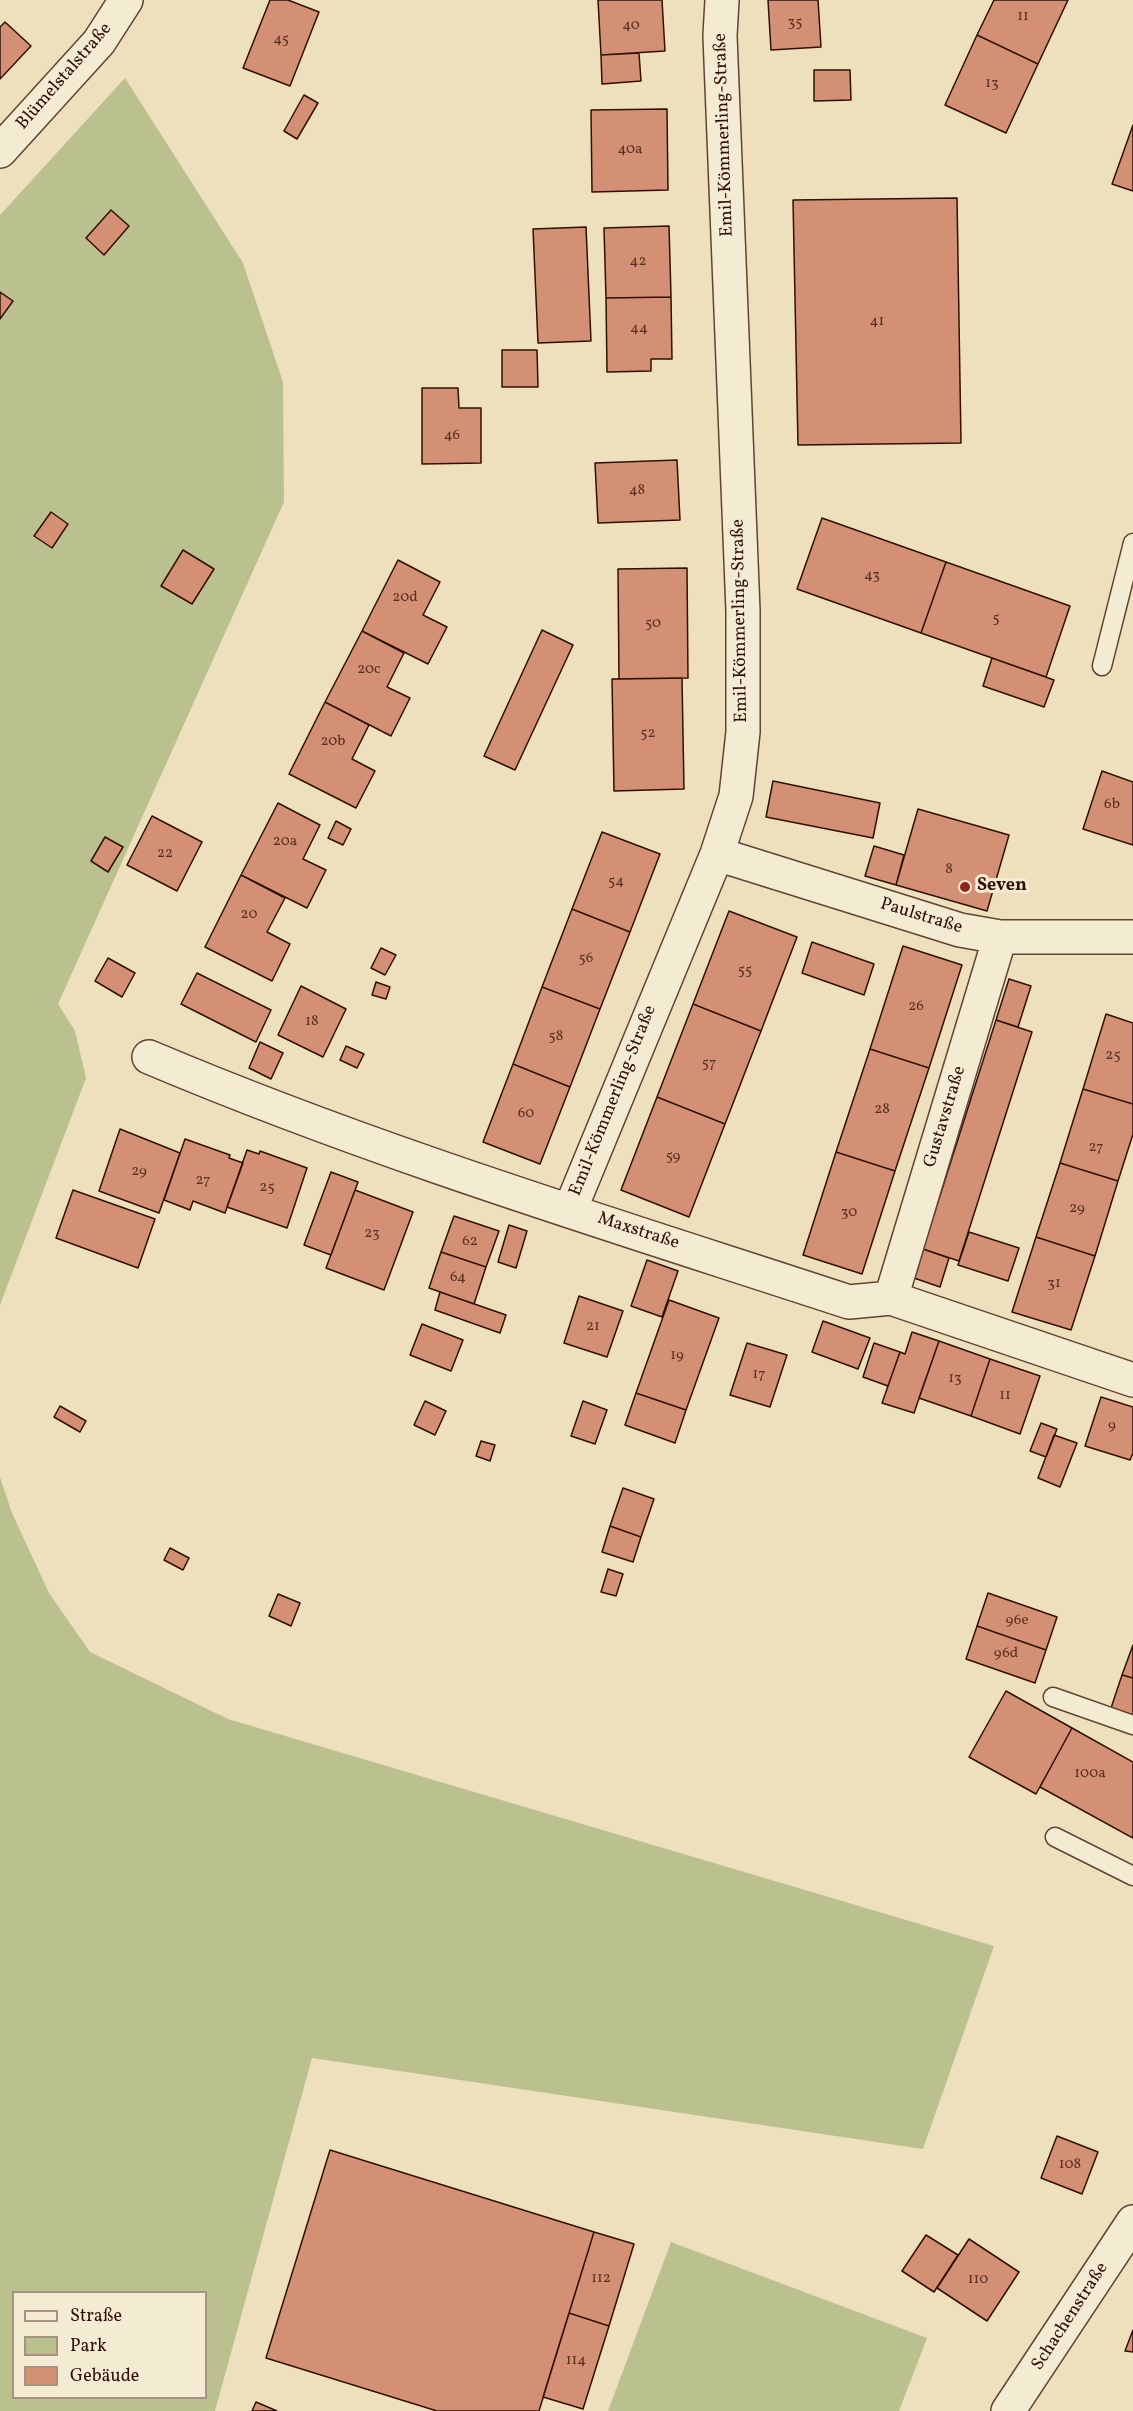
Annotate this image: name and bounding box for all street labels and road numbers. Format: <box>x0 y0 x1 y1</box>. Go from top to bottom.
street label: Blümelstalstraße <box>13 19 117 135</box>
street label: Emil-Kömmerling-Straße <box>711 33 739 237</box>
street label: Emil-Kömmerling-Straße <box>728 519 754 723</box>
street label: Paulstraße <box>877 894 965 940</box>
street label: Emil-Kömmerling-Straße <box>566 1002 662 1200</box>
street label: Gustavstraße <box>920 1064 972 1170</box>
street label: Maxstraße <box>594 1209 682 1255</box>
street label: Schachenstraße <box>1028 2259 1114 2375</box>

